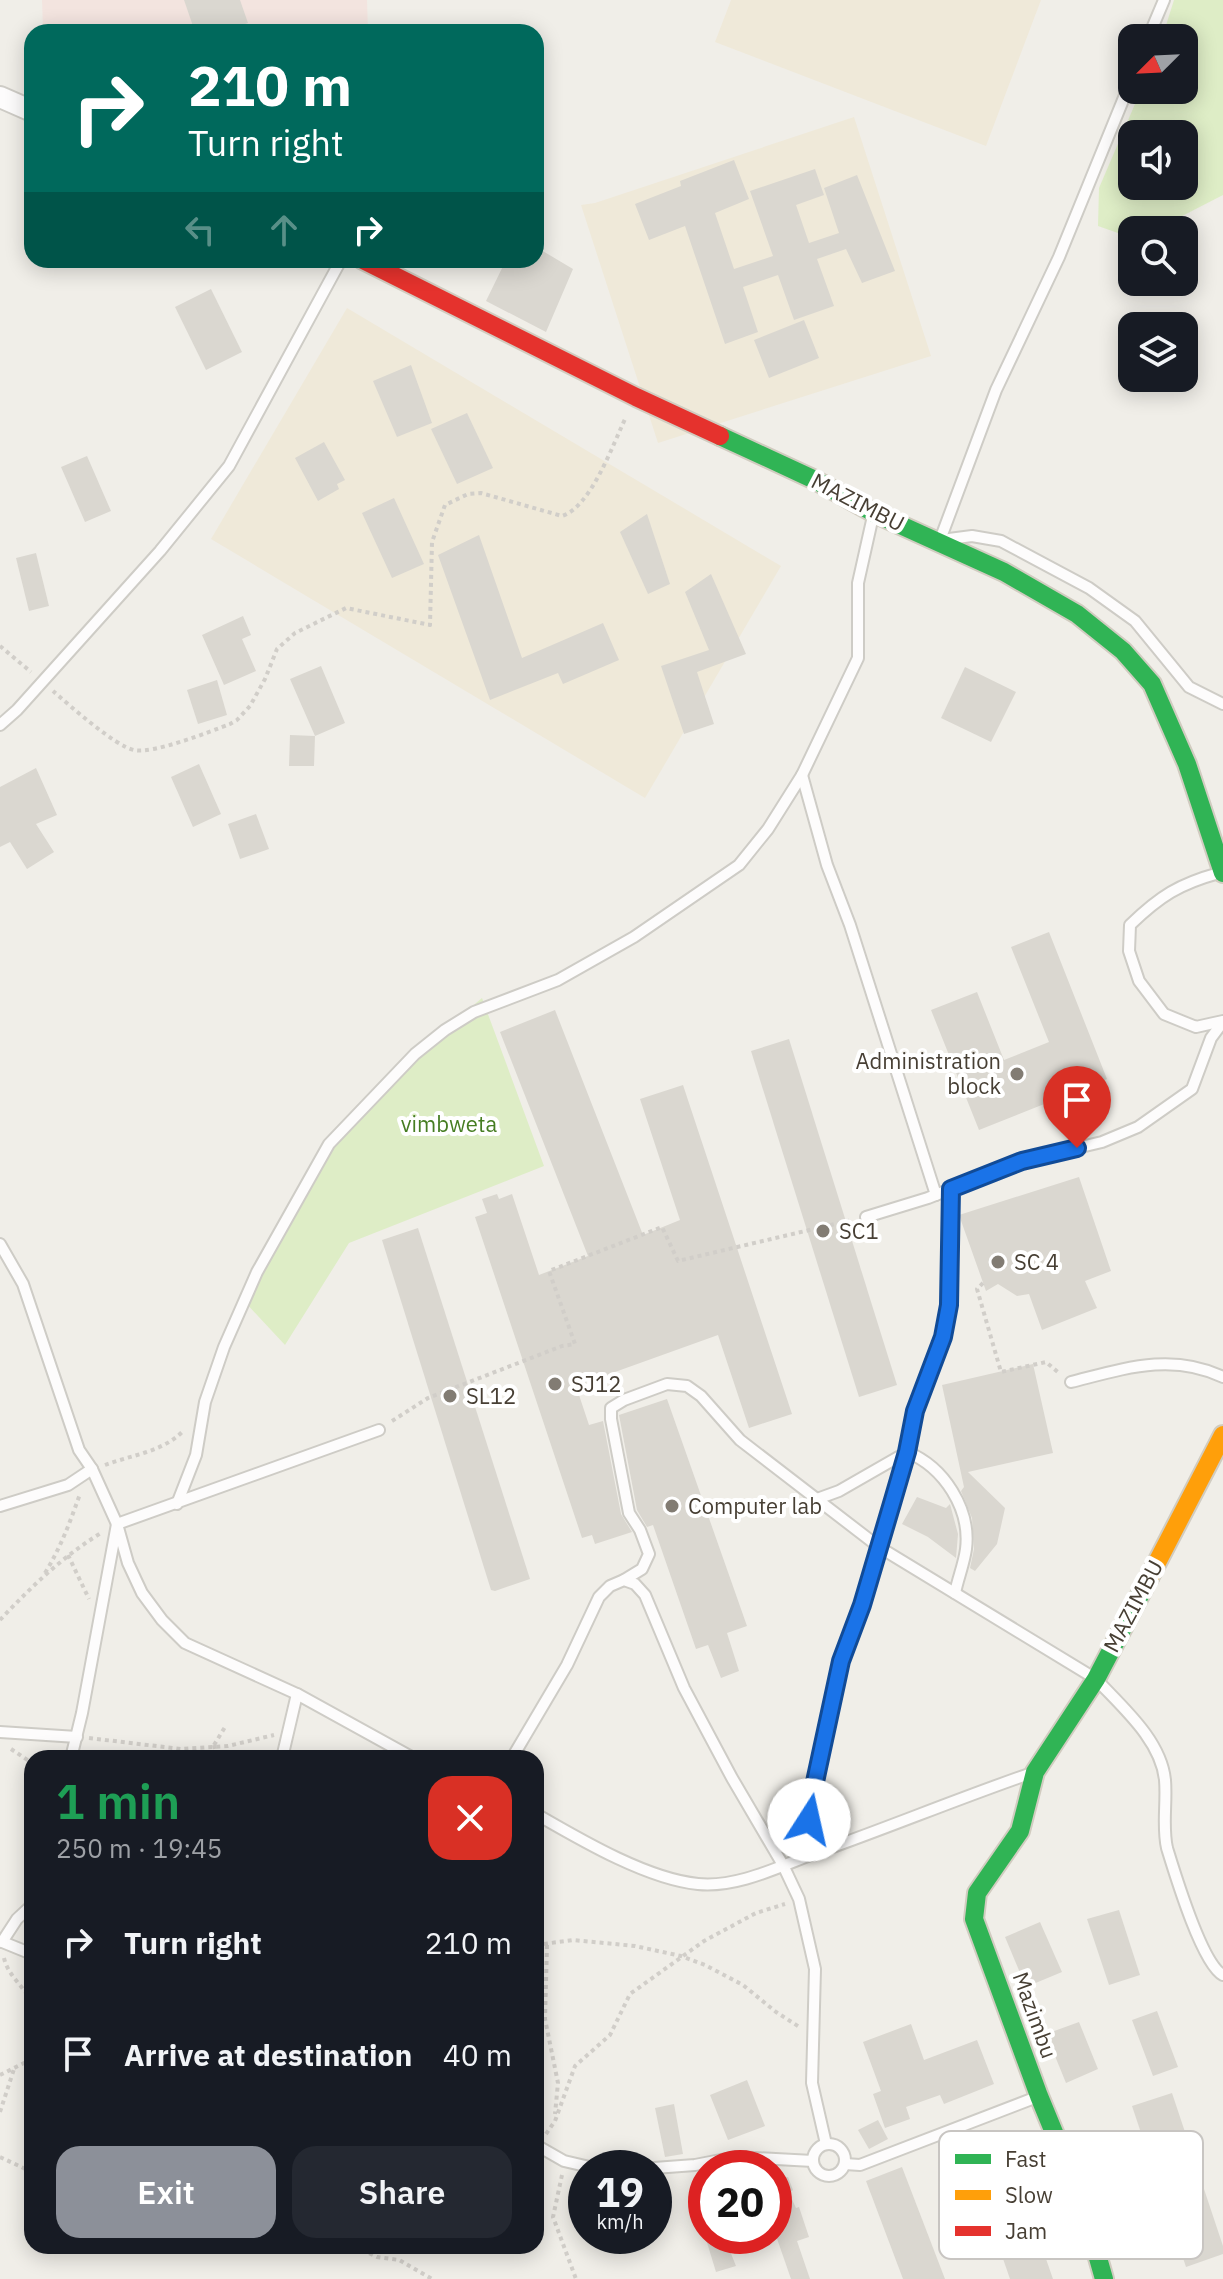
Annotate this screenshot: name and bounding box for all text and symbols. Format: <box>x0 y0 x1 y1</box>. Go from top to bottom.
north arrow <box>1118 24 1198 104</box>
map controls <box>1118 24 1198 392</box>
text: 210 m <box>188 49 352 121</box>
icon: right <box>56 56 160 160</box>
text: Turn right <box>188 119 344 166</box>
button: sound <box>1118 120 1198 200</box>
icon: left <box>178 208 222 252</box>
icon: ahead <box>262 208 306 252</box>
icon: right <box>346 208 390 252</box>
button: search <box>1118 216 1198 296</box>
button: layers <box>1118 312 1198 392</box>
street label: MAZIMBU <box>807 466 910 537</box>
place label: Administration block <box>855 1046 1001 1100</box>
marker: Administration block <box>1008 1065 1026 1083</box>
pin <box>1043 1066 1111 1148</box>
icon: arrive <box>1055 1078 1099 1122</box>
park label: vimbweta <box>401 1109 498 1138</box>
place label: SC1 <box>839 1216 879 1245</box>
marker: SC1 <box>814 1222 832 1240</box>
place label: SC 4 <box>1014 1247 1059 1276</box>
marker: SC 4 <box>989 1253 1007 1271</box>
place label: SJ12 <box>571 1369 621 1398</box>
marker: SJ12 <box>546 1375 564 1393</box>
place label: SL12 <box>466 1381 516 1410</box>
marker: SL12 <box>441 1387 459 1405</box>
place label: Computer lab <box>688 1491 822 1520</box>
marker: Computer lab <box>663 1497 681 1515</box>
street label: MAZIMBU <box>1096 1555 1169 1657</box>
text: 1 min <box>56 1770 180 1832</box>
button: close <box>428 1776 512 1860</box>
position arrow <box>767 1778 851 1862</box>
text: 250 m · 19:45 <box>56 1831 222 1865</box>
icon: right <box>56 1920 100 1964</box>
text: Turn right <box>124 1923 262 1962</box>
text: 210 m <box>425 1923 512 1962</box>
street label: Mazimbu <box>1006 1968 1064 2062</box>
icon: arrive <box>56 2032 100 2076</box>
text: Arrive at destination <box>124 2035 412 2074</box>
text: 40 m <box>443 2035 512 2074</box>
legend <box>939 2131 1203 2259</box>
text: Fast <box>1005 2144 1046 2173</box>
button: Exit <box>56 2146 276 2238</box>
button: Share <box>292 2146 512 2238</box>
speed limit sign: 20 <box>688 2150 792 2254</box>
text: 19 <box>596 2166 644 2218</box>
text: Slow <box>1005 2180 1053 2209</box>
text: km/h <box>596 2208 644 2235</box>
text: Jam <box>1005 2216 1047 2245</box>

